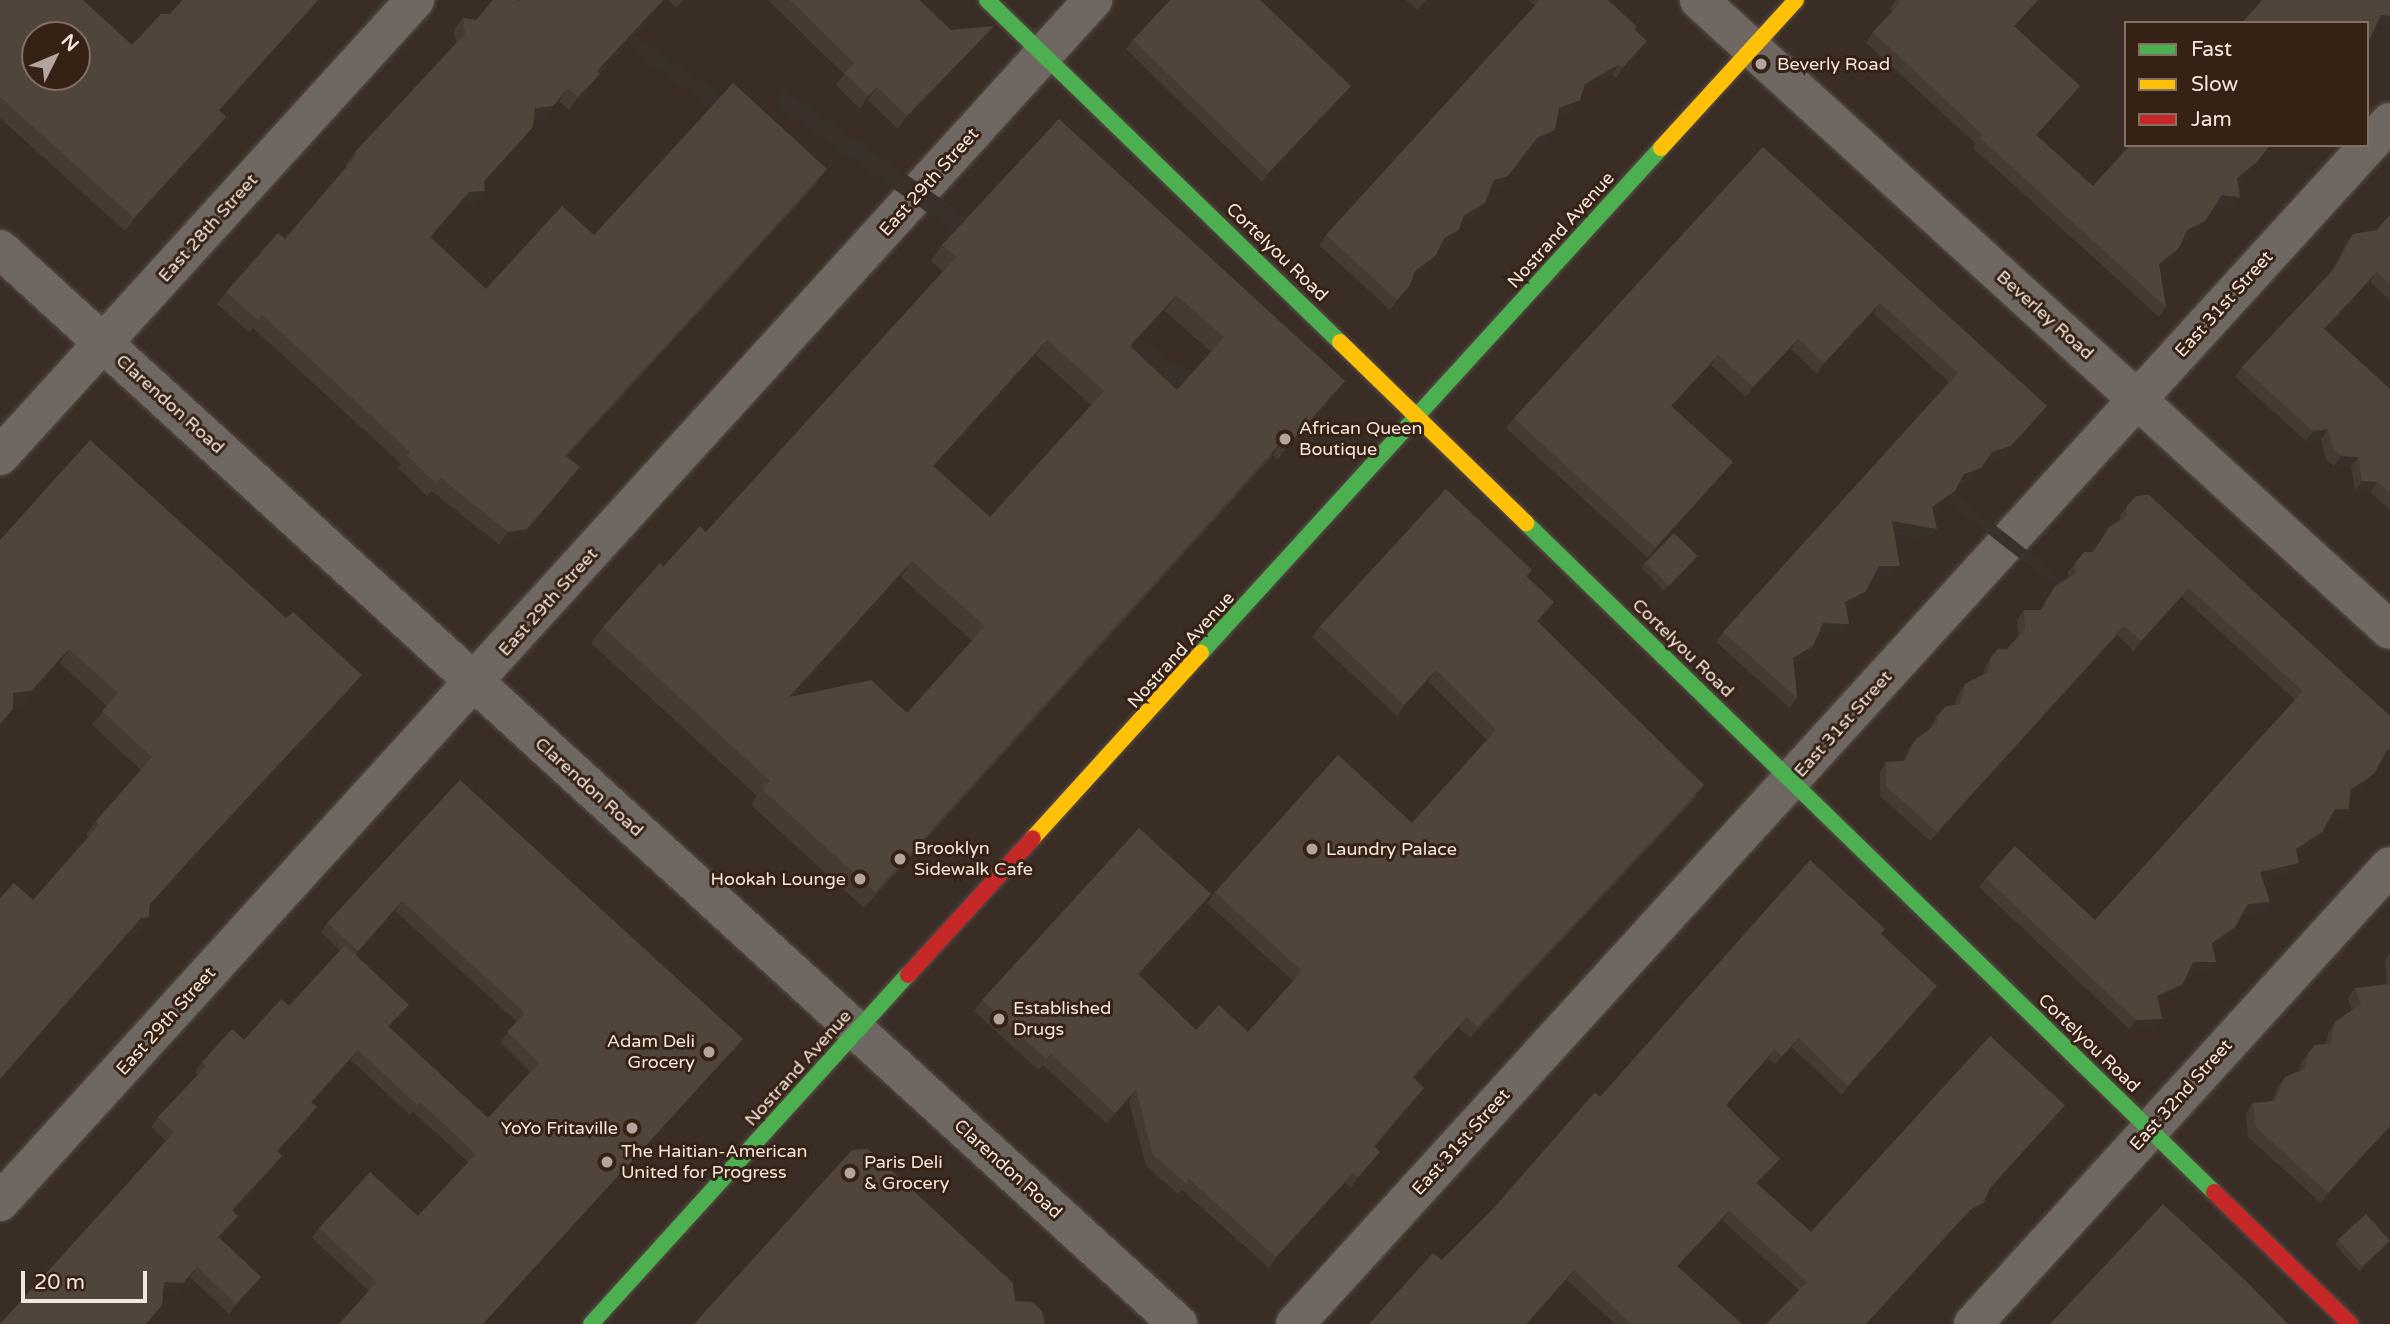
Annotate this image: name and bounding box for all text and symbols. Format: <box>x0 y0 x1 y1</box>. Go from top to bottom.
north arrow <box>21 21 91 91</box>
legend <box>2124 21 2369 147</box>
text: N <box>57 30 83 56</box>
text: Fast <box>2191 37 2232 62</box>
place label: Beverly Road <box>1777 53 1890 75</box>
marker: Beverly Road <box>1751 54 1771 74</box>
text: Slow <box>2191 72 2238 97</box>
text: Jam <box>2191 107 2232 132</box>
street label: East 29th Street <box>875 123 983 241</box>
street label: Nostrand Avenue <box>1503 167 1619 293</box>
street label: East 28th Street <box>154 169 262 287</box>
street label: Cortelyou Road <box>1222 198 1332 306</box>
street label: East 31st Street <box>2171 246 2277 362</box>
street label: Beverley Road <box>1992 266 2098 364</box>
street label: Clarendon Road <box>111 350 229 458</box>
place label: African Queen Boutique <box>1299 418 1422 460</box>
marker: African Queen Boutique <box>1277 431 1293 447</box>
street label: East 29th Street <box>494 543 602 661</box>
street label: Nostrand Avenue <box>1123 587 1239 713</box>
street label: Cortelyou Road <box>1628 594 1738 702</box>
street label: East 31st Street <box>1790 666 1896 782</box>
street label: Clarendon Road <box>530 733 648 841</box>
place label: Brooklyn Sidewalk Cafe <box>914 838 1033 880</box>
place label: Laundry Palace <box>1326 838 1457 860</box>
marker: Laundry Palace <box>1304 841 1320 857</box>
marker: Brooklyn Sidewalk Cafe <box>892 851 908 867</box>
place label: Hookah Lounge <box>711 868 846 890</box>
marker: Hookah Lounge <box>852 871 868 887</box>
street label: East 29th Street <box>112 962 220 1080</box>
street label: Cortelyou Road <box>2034 989 2144 1097</box>
place label: Established Drugs <box>1013 998 1111 1040</box>
street label: Nostrand Avenue <box>740 1005 856 1131</box>
marker: Established Drugs <box>991 1011 1007 1027</box>
place label: Adam Deli Grocery <box>607 1031 695 1074</box>
street label: East 32nd Street <box>2125 1035 2237 1155</box>
marker: Adam Deli Grocery <box>701 1044 717 1060</box>
street label: East 31st Street <box>1408 1084 1514 1200</box>
street label: Clarendon Road <box>949 1115 1067 1223</box>
place label: YoYo Fritaville <box>501 1117 618 1139</box>
marker: YoYo Fritaville <box>624 1120 640 1136</box>
place label: The Haitian-American United for Progress <box>621 1141 807 1184</box>
place label: Paris Deli & Grocery <box>864 1152 949 1194</box>
marker: The Haitian-American United for Progress <box>599 1154 615 1170</box>
marker: Paris Deli & Grocery <box>842 1165 858 1181</box>
scale bar <box>24 1258 150 1302</box>
text: 20 m <box>34 1270 85 1295</box>

